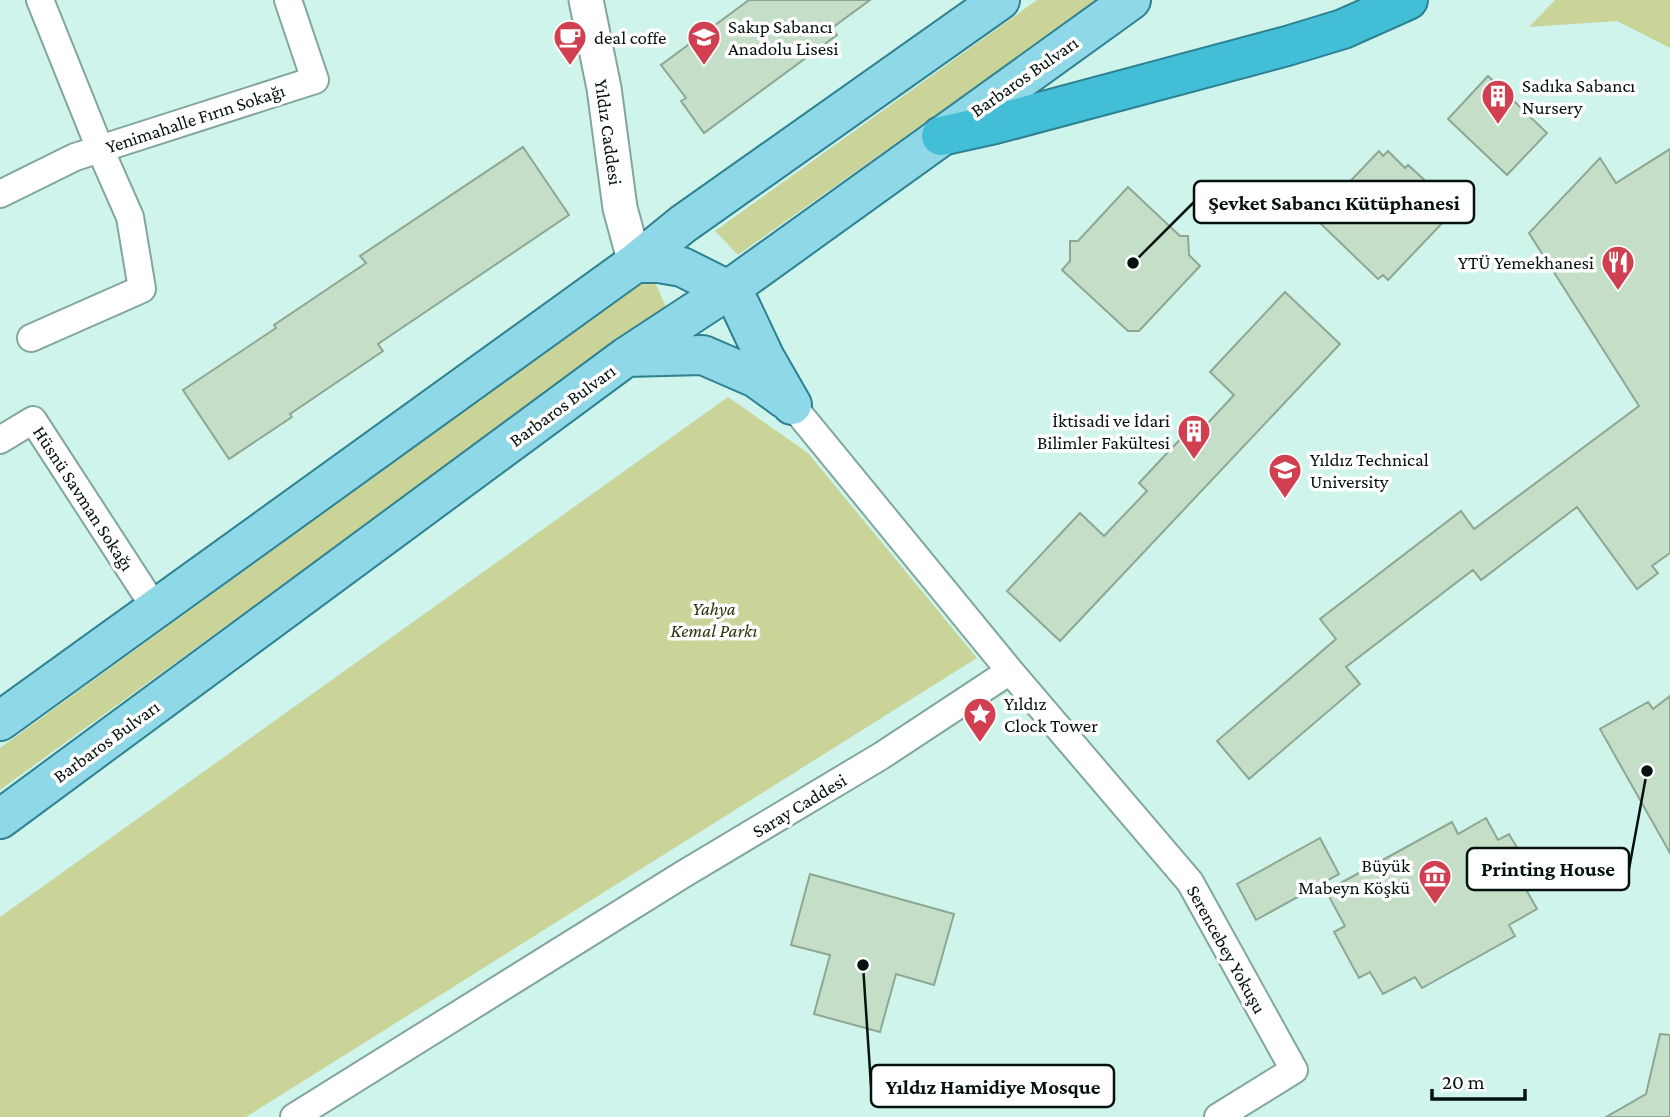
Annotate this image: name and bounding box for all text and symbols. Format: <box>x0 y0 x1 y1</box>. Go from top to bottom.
place label: Sakıp Sabancı Anadolu Lisesi <box>728 16 839 59</box>
cafe icon: deal coffe <box>551 18 589 67</box>
school or university icon: Sakıp Sabancı Anadolu Lisesi <box>685 18 723 67</box>
place label: deal coffe <box>594 27 666 48</box>
street label: Barbaros Bulvarı <box>967 32 1082 121</box>
place label: Sadıka Sabancı Nursery <box>1522 75 1635 118</box>
building icon: Sadıka Sabancı Nursery <box>1479 77 1517 126</box>
street label: Yıldız Caddesi <box>591 78 626 186</box>
street label: Yenimahalle Fırın Sokağı <box>103 80 287 157</box>
callout: Şevket Sabancı Kütüphanesi <box>1194 181 1474 223</box>
text: Şevket Sabancı Kütüphanesi <box>1208 191 1460 215</box>
restaurant icon: YTÜ Yemekhanesi <box>1599 243 1637 292</box>
place label: YTÜ Yemekhanesi <box>1458 252 1594 273</box>
street label: Barbaros Bulvarı <box>505 360 619 451</box>
place label: İktisadi ve İdari Bilimler Fakültesi <box>1037 410 1170 453</box>
building icon: İktisadi ve İdari Bilimler Fakültesi <box>1175 412 1213 461</box>
street label: Hüsnü Savman Sokağı <box>29 422 138 575</box>
place label: Yıldız Technical University <box>1310 449 1429 492</box>
school or university icon: Yıldız Technical University <box>1266 451 1304 500</box>
park label: Yahya Kemal Parkı <box>671 598 757 641</box>
place label: Yıldız Clock Tower <box>1004 693 1098 736</box>
place icon: Yıldız Clock Tower <box>961 695 999 744</box>
street label: Barbaros Bulvarı <box>49 696 163 787</box>
street label: Saray Caddesi <box>749 769 850 842</box>
callout: Printing House <box>1467 848 1629 890</box>
place label: Büyük Mabeyn Köşkü <box>1298 855 1411 898</box>
museum icon: Büyük Mabeyn Köşkü <box>1416 857 1454 906</box>
text: Printing House <box>1481 857 1615 881</box>
street label: Serencebey Yokuşu <box>1183 881 1270 1017</box>
scale bar <box>1432 1058 1525 1102</box>
callout: Yıldız Hamidiye Mosque <box>871 1065 1114 1107</box>
text: 20 m <box>1442 1070 1485 1094</box>
text: Yıldız Hamidiye Mosque <box>885 1075 1101 1099</box>

